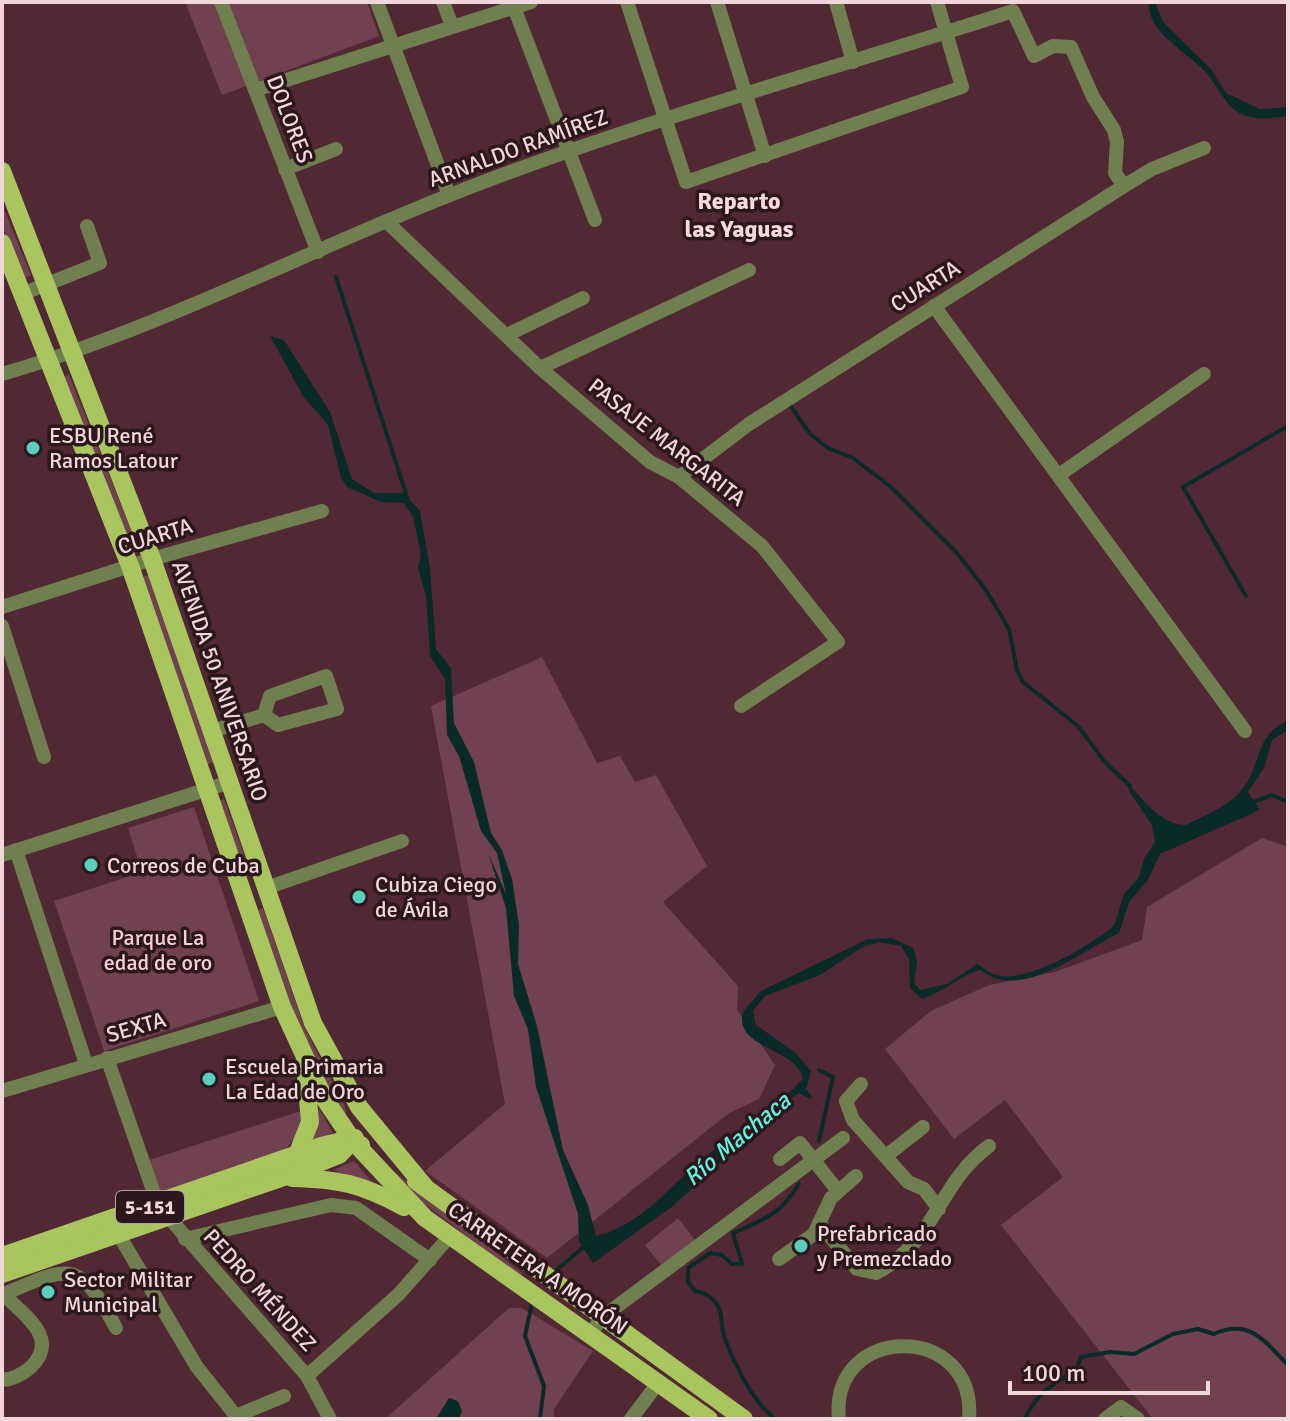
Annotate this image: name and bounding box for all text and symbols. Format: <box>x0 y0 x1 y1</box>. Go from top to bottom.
street label: DOLORES <box>261 71 319 167</box>
street label: ARNALDO RAMÍREZ <box>425 103 611 193</box>
district label: Reparto las Yaguas <box>685 186 794 244</box>
street label: CUARTA <box>885 254 965 318</box>
street label: PASAJE MARGARITA <box>583 372 751 512</box>
place label: ESBU René Ramos Latour <box>49 422 178 474</box>
marker: ESBU René Ramos Latour <box>24 439 42 457</box>
street label: CUARTA <box>114 512 196 560</box>
street label: AVENIDA 50 ANIVERSARIO <box>166 557 274 805</box>
place label: Correos de Cuba <box>107 852 260 879</box>
marker: Correos de Cuba <box>82 856 100 874</box>
place label: Cubiza Ciego de Ávila <box>375 871 497 923</box>
marker: Cubiza Ciego de Ávila <box>350 888 368 906</box>
park label: Parque La edad de oro <box>104 924 212 976</box>
street label: SEXTA <box>103 1006 169 1048</box>
place label: Escuela Primaria La Edad de Oro <box>225 1053 384 1105</box>
marker: Escuela Primaria La Edad de Oro <box>200 1070 218 1088</box>
water label: Río Machaca <box>678 1085 797 1192</box>
road number: 5-151 <box>116 1191 184 1223</box>
street label: CARRETERA A MORÓN <box>443 1196 633 1340</box>
place label: Prefabricado y Premezclado <box>817 1220 952 1272</box>
street label: PEDRO MÉNDEZ <box>198 1223 322 1357</box>
marker: Prefabricado y Premezclado <box>792 1237 810 1255</box>
place label: Sector Militar Municipal <box>64 1266 192 1318</box>
marker: Sector Militar Municipal <box>39 1283 57 1301</box>
scale bar <box>1010 1345 1208 1395</box>
text: 100 m <box>1022 1358 1085 1388</box>

